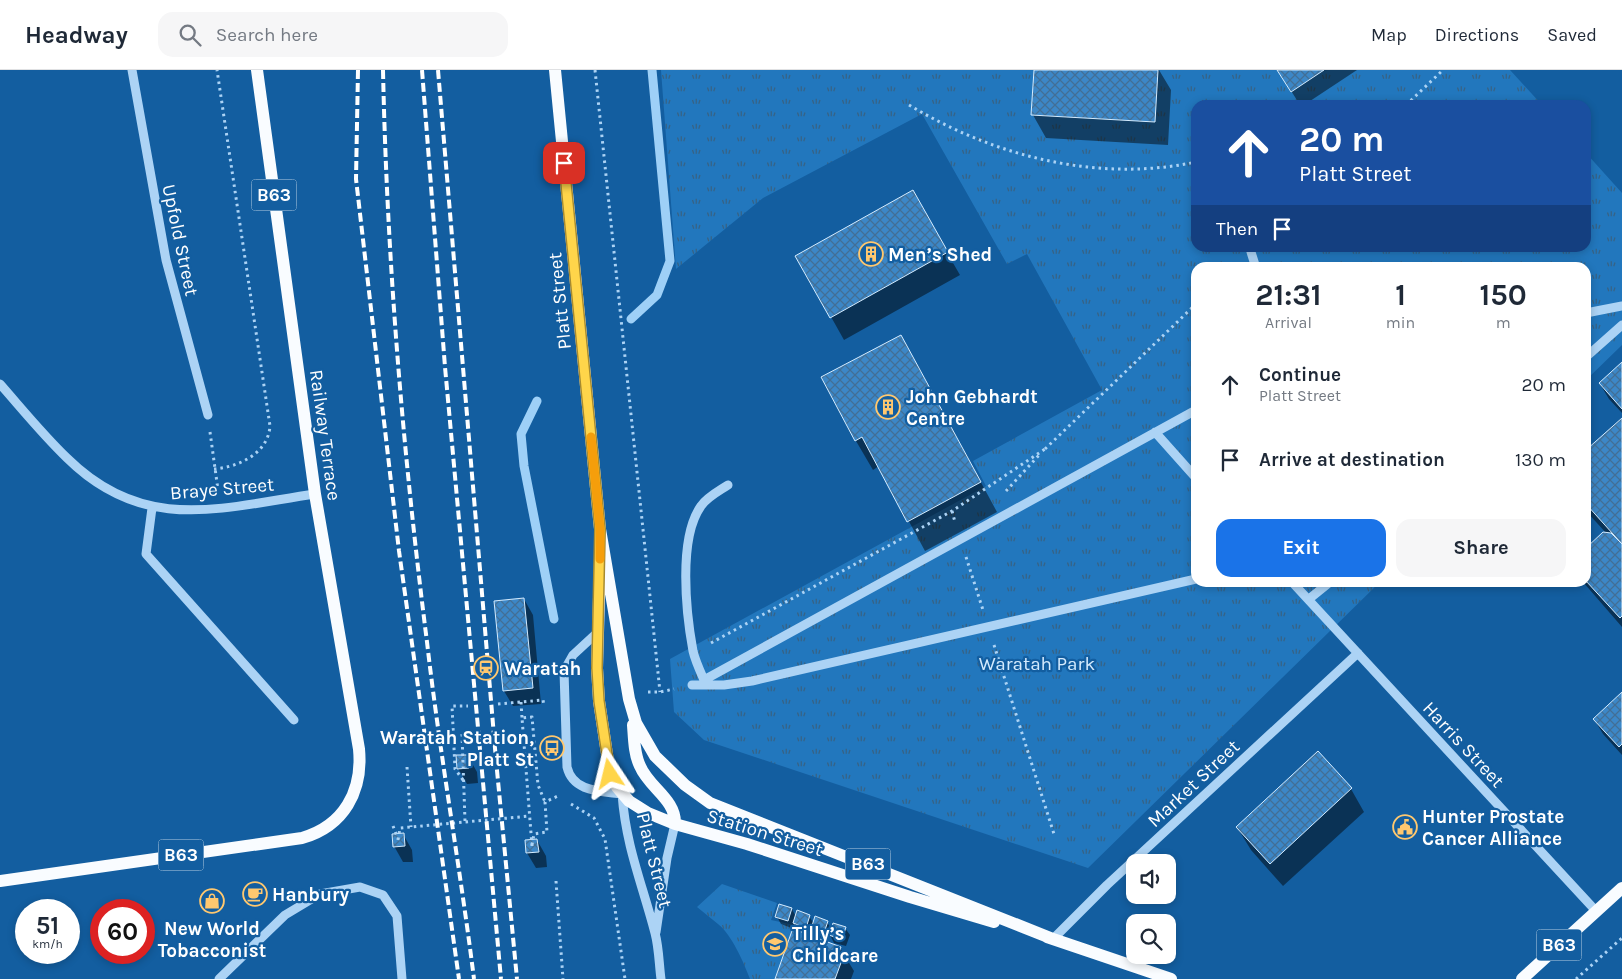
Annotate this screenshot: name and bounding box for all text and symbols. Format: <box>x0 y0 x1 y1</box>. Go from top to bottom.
search box <box>158 12 508 57</box>
text: Headway <box>25 21 128 49</box>
icon: search <box>176 21 204 49</box>
text: Search here <box>216 24 318 46</box>
text: Map <box>1371 24 1407 46</box>
text: Directions <box>1435 24 1519 46</box>
text: Saved <box>1547 24 1597 46</box>
text: 20 m <box>1299 119 1384 160</box>
icon: ahead <box>1216 120 1281 185</box>
pin <box>543 142 585 184</box>
icon: arrive <box>550 149 578 177</box>
text: Platt Street <box>1299 161 1412 187</box>
road number: B63 <box>252 180 296 210</box>
street label: Upfold Street <box>157 182 203 298</box>
icon: arrive <box>1268 215 1296 243</box>
text: Then <box>1216 218 1258 240</box>
building icon: Men’s Shed <box>858 241 884 267</box>
place label: Men’s Shed <box>888 244 992 266</box>
street label: Platt Street <box>544 251 576 350</box>
text: 21:31 <box>1255 277 1322 313</box>
text: 1 <box>1395 277 1406 313</box>
text: 150 <box>1480 277 1527 313</box>
text: Arrival <box>1265 313 1312 332</box>
text: min <box>1386 313 1415 332</box>
text: m <box>1496 313 1511 332</box>
text: Continue <box>1259 364 1341 386</box>
street label: Railway Terrace <box>305 368 345 502</box>
icon: ahead <box>1216 371 1244 399</box>
text: 20 m <box>1521 374 1566 396</box>
place label: John Gebhardt Centre <box>906 386 1038 430</box>
text: Platt Street <box>1259 386 1341 405</box>
building icon: John Gebhardt Centre <box>875 394 901 420</box>
icon: arrive <box>1216 446 1244 474</box>
text: Arrive at destination <box>1259 449 1445 471</box>
text: 130 m <box>1515 449 1566 471</box>
street label: Braye Street <box>169 473 275 505</box>
button: Exit <box>1216 519 1386 577</box>
button: Share <box>1396 519 1566 577</box>
park label: Waratah Park <box>979 653 1095 675</box>
station icon: Waratah <box>473 655 499 681</box>
place label: Waratah <box>504 658 581 680</box>
street label: Harris Street <box>1418 697 1509 792</box>
place label: Waratah Station, Platt St <box>380 727 534 771</box>
bus stop icon: Waratah Station, Platt St <box>539 735 565 761</box>
street label: Market Street <box>1143 736 1244 832</box>
position arrow <box>583 747 635 799</box>
street label: Station Street <box>704 805 826 861</box>
place label: Hunter Prostate Cancer Alliance <box>1422 806 1564 850</box>
street label: Platt Street <box>632 810 676 910</box>
public building icon: Hunter Prostate Cancer Alliance <box>1392 814 1418 840</box>
road number: B63 <box>158 840 204 870</box>
road number: B63 <box>846 849 890 880</box>
map controls <box>1126 854 1176 964</box>
button: sound <box>1126 854 1176 904</box>
cafe icon: Hanbury <box>242 881 268 907</box>
place label: Hanbury <box>272 884 349 906</box>
shop icon: New World Tobacconist <box>199 888 225 914</box>
speed limit sign: 60 <box>90 899 155 964</box>
text: 51 <box>36 911 59 940</box>
button: search <box>1126 914 1176 964</box>
place label: New World Tobacconist <box>158 918 266 962</box>
place label: Tilly’s Childcare <box>792 923 878 967</box>
road number: B63 <box>1536 930 1582 960</box>
school or university icon: Tilly’s Childcare <box>762 931 788 957</box>
text: km/h <box>32 937 63 951</box>

